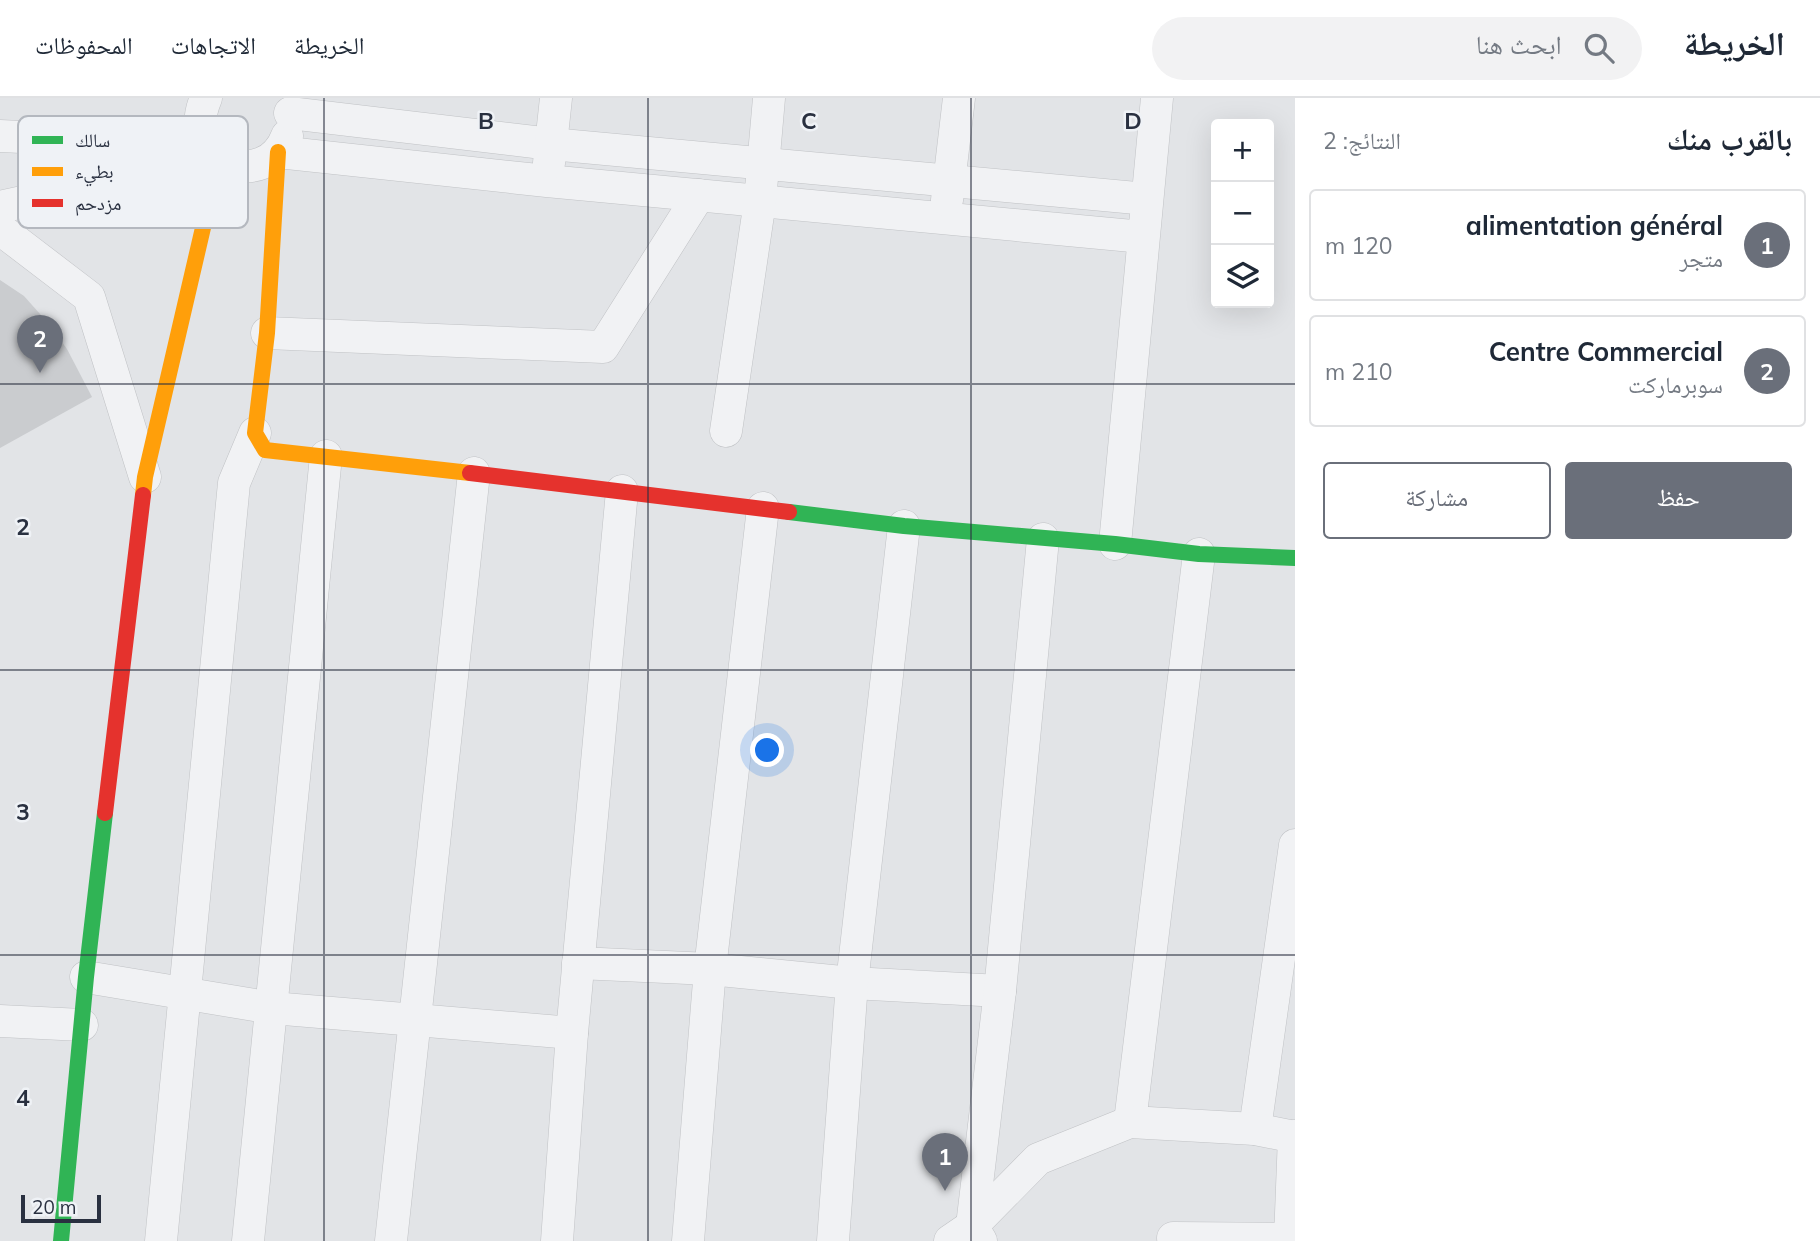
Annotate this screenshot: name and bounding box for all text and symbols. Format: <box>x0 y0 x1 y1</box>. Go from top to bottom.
search box <box>1152 17 1642 80</box>
text: الخريطة <box>1684 22 1785 63</box>
text: ابحث هنا <box>1476 28 1562 61</box>
icon: search <box>1580 29 1618 67</box>
text: المحفوظات <box>35 30 133 60</box>
text: الاتجاهات <box>171 30 256 60</box>
text: الخريطة <box>294 30 365 60</box>
text: B <box>478 106 494 135</box>
text: C <box>801 106 817 135</box>
text: D <box>1124 106 1142 135</box>
legend <box>18 116 248 228</box>
map controls <box>1211 119 1274 308</box>
button: + <box>1211 119 1274 182</box>
text: بالقرب منك <box>1667 120 1792 158</box>
text: النتائج: 2 <box>1323 126 1401 155</box>
text: سالك <box>75 128 110 152</box>
text: بطيء <box>75 159 114 187</box>
button: − <box>1211 182 1274 245</box>
text: مزدحم <box>75 191 121 216</box>
text: alimentation général <box>1466 209 1723 242</box>
text: 120 m <box>1325 231 1393 260</box>
text: 1 <box>1760 231 1774 260</box>
text: متجر <box>1680 244 1723 273</box>
button: layers <box>1211 245 1274 308</box>
pin: 2 <box>17 315 63 373</box>
text: Centre Commercial <box>1489 335 1723 368</box>
text: 210 m <box>1325 357 1393 386</box>
text: 2 <box>1760 357 1774 386</box>
text: سوبرماركت <box>1628 370 1723 399</box>
button: مشاركة <box>1323 462 1551 539</box>
button: حفظ <box>1565 462 1792 539</box>
text: 2 <box>16 512 30 541</box>
your location <box>750 733 784 767</box>
text: 3 <box>16 797 30 826</box>
text: 4 <box>16 1083 30 1112</box>
pin: 1 <box>922 1133 968 1191</box>
scale bar <box>21 1192 102 1224</box>
text: 20 m <box>32 1195 76 1219</box>

